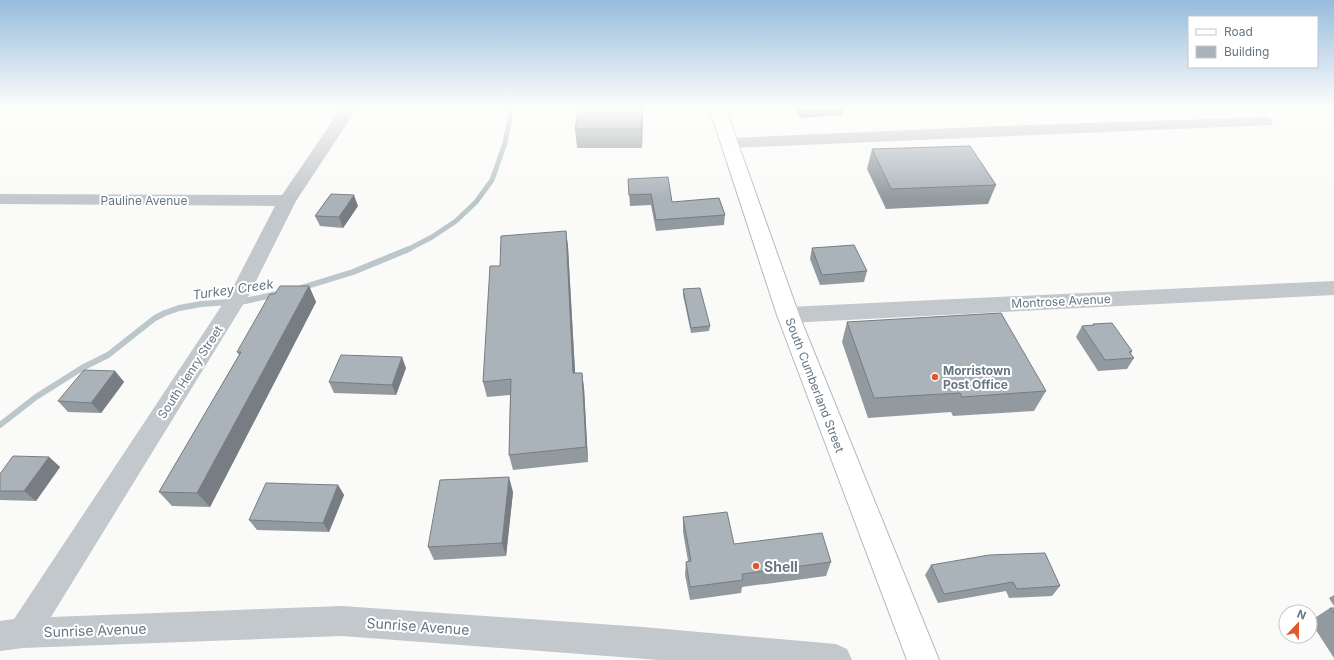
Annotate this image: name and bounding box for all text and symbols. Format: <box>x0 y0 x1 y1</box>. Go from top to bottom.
legend <box>1188 16 1318 68</box>
text: Road <box>1224 24 1253 39</box>
text: Building <box>1224 44 1269 59</box>
street label: Pauline Avenue <box>101 193 187 208</box>
water label: Turkey Creek <box>191 275 275 303</box>
street label: Montrose Avenue <box>1011 291 1111 311</box>
street label: South Cumberland Street <box>782 315 848 455</box>
street label: South Henry Street <box>154 323 226 421</box>
place label: Morristown Post Office <box>943 363 1011 392</box>
marker: Morristown Post Office <box>930 372 940 382</box>
place label: Shell <box>764 558 798 575</box>
marker: Shell <box>751 561 761 571</box>
north arrow <box>1278 604 1318 644</box>
text: N <box>1295 607 1308 623</box>
street label: Sunrise Avenue <box>366 614 470 638</box>
street label: Sunrise Avenue <box>43 620 147 640</box>

